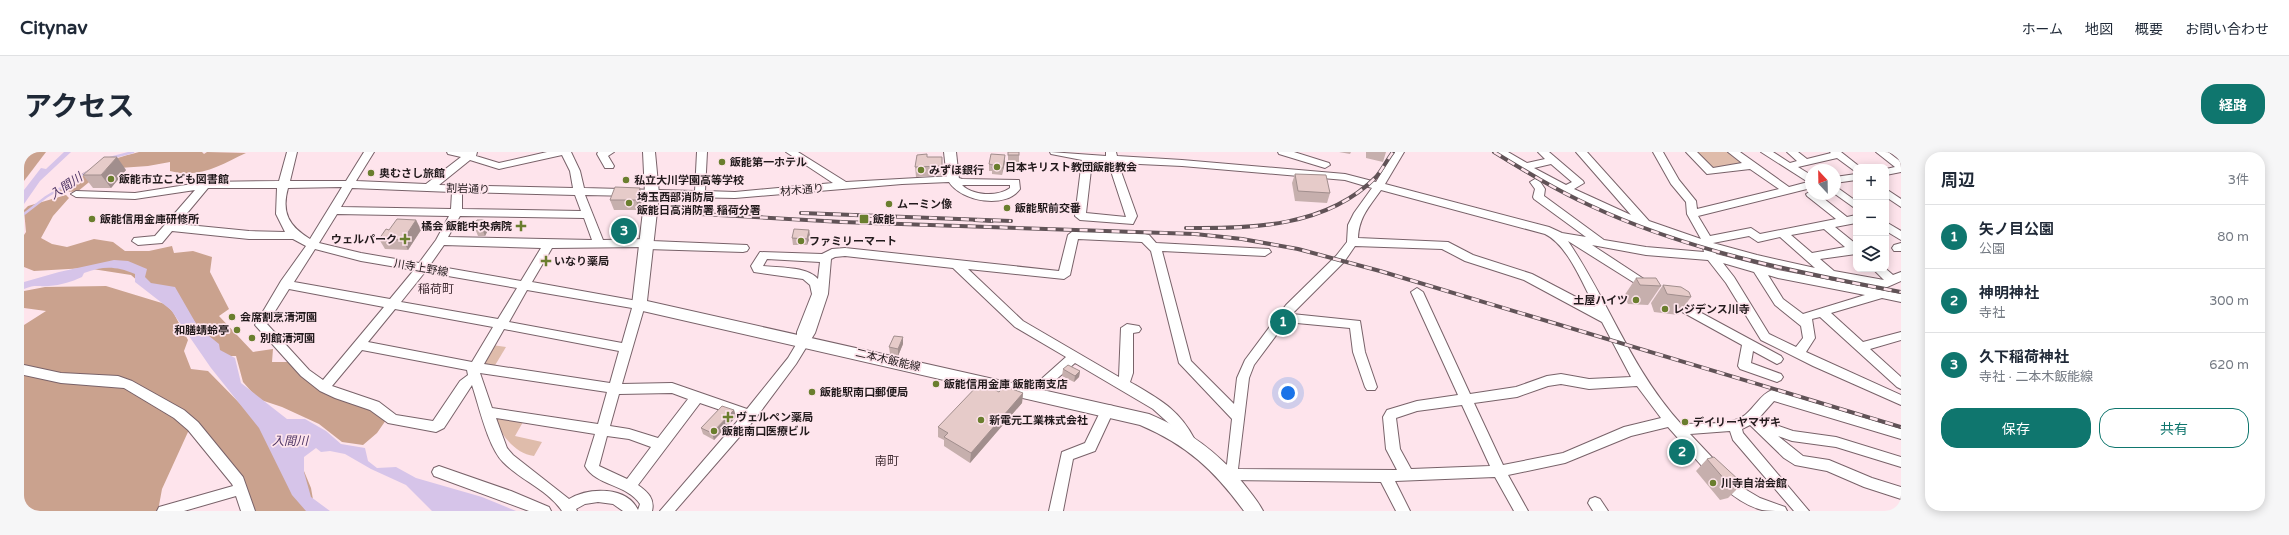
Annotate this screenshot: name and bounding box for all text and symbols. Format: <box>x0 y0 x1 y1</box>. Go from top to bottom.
text: Citynav <box>20 17 87 39</box>
text: ホーム <box>2021 21 2063 38</box>
text: 地図 <box>2085 21 2113 38</box>
text: 概要 <box>2135 21 2163 38</box>
text: お問い合わせ <box>2185 21 2269 38</box>
button: 経路 <box>2201 84 2265 124</box>
text: アクセス <box>24 90 135 124</box>
place label: 飯能第一ホテル <box>729 156 807 169</box>
marker: 飯能第一ホテル <box>717 157 727 167</box>
place label: 日本キリスト教団飯能教会 <box>1005 161 1137 174</box>
marker: 日本キリスト教団飯能教会 <box>992 162 1002 172</box>
place label: みずほ銀行 <box>929 164 984 177</box>
north arrow <box>1805 164 1841 200</box>
map controls <box>1853 164 1889 272</box>
button: + <box>1853 164 1889 200</box>
marker: みずほ銀行 <box>916 165 926 175</box>
place label: 奥むさし旅館 <box>379 167 445 180</box>
marker: 奥むさし旅館 <box>366 168 376 178</box>
water label: 入間川 <box>47 169 86 202</box>
text: 周辺 <box>1941 170 1975 191</box>
text: 3件 <box>2228 172 2249 188</box>
place label: 飯能市立こども図書館 <box>118 173 229 186</box>
marker: 飯能市立こども図書館 <box>106 174 116 184</box>
place label: 私立大川学園高等学校 <box>634 174 744 187</box>
marker: 私立大川学園高等学校 <box>621 175 631 185</box>
street label: 割岩通り <box>446 182 490 196</box>
street label: 材木通り <box>780 182 824 198</box>
place label: 埼玉西部消防局 飯能日高消防署 稲荷分署 <box>636 191 761 217</box>
marker: 埼玉西部消防局 飯能日高消防署 稲荷分署 <box>624 198 634 208</box>
place label: ムーミン像 <box>897 198 952 211</box>
marker: ムーミン像 <box>884 199 894 209</box>
button: − <box>1853 200 1889 236</box>
place label: 飯能駅前交番 <box>1014 202 1081 215</box>
marker: 飯能駅前交番 <box>1002 203 1012 213</box>
place label: 飯能信用金庫研修所 <box>99 213 199 226</box>
marker: 飯能 <box>858 213 870 225</box>
place label: 飯能 <box>872 213 895 226</box>
marker: 飯能信用金庫研修所 <box>87 214 97 224</box>
pin: 3 <box>611 216 637 246</box>
place label: 橘会 飯能中央病院 <box>421 220 512 233</box>
marker: 橘会 飯能中央病院 <box>515 220 527 232</box>
text: 矢ノ目公園 <box>1979 220 2054 238</box>
text: 1 <box>1950 229 1958 245</box>
text: 80 m <box>2217 229 2249 245</box>
place label: ウェルパーク <box>331 233 397 246</box>
marker: ウェルパーク <box>400 234 410 244</box>
place label: ファミリーマート <box>809 235 897 248</box>
marker: ファミリーマート <box>796 236 806 246</box>
button: layers <box>1853 236 1889 272</box>
text: 公園 <box>1979 241 2005 257</box>
place label: いなり薬局 <box>554 255 609 268</box>
marker: いなり薬局 <box>541 256 551 266</box>
street label: 川寺上野線 <box>393 257 449 279</box>
district label: 稲荷町 <box>418 282 454 296</box>
text: 神明神社 <box>1979 284 2039 302</box>
text: 2 <box>1950 293 1958 309</box>
text: 300 m <box>2209 293 2249 309</box>
place label: 土屋ハイツ <box>1573 294 1628 307</box>
marker: 土屋ハイツ <box>1631 295 1641 305</box>
place label: レジデンス川寺 <box>1673 303 1750 316</box>
marker: レジデンス川寺 <box>1660 304 1670 314</box>
text: 寺社 <box>1979 305 2005 321</box>
pin: 1 <box>1270 307 1296 337</box>
place label: 会席割烹清河園 <box>240 311 317 324</box>
marker: 会席割烹清河園 <box>227 312 237 322</box>
place label: 和膳蜻蛉亭 <box>174 324 229 337</box>
marker: 和膳蜻蛉亭 <box>232 325 242 335</box>
place label: 別館清河園 <box>260 332 315 345</box>
marker: 別館清河園 <box>247 333 257 343</box>
street label: 二本木飯能線 <box>854 346 922 374</box>
text: 久下稲荷神社 <box>1979 348 2069 366</box>
text: 3 <box>1950 357 1958 373</box>
text: 620 m <box>2209 357 2249 373</box>
text: 寺社 · 二本木飯能線 <box>1979 369 2093 385</box>
place label: 飯能信用金庫 飯能南支店 <box>943 378 1068 391</box>
marker: 飯能信用金庫 飯能南支店 <box>931 379 941 389</box>
your location <box>1278 383 1298 403</box>
place label: 飯能駅南口郵便局 <box>819 386 908 399</box>
marker: 飯能駅南口郵便局 <box>807 387 817 397</box>
button: 保存 <box>1941 408 2091 448</box>
button: 共有 <box>2099 408 2249 448</box>
place label: ヴェルペン薬局 <box>736 411 813 424</box>
marker: ヴェルペン薬局 <box>723 412 733 422</box>
place label: 新電元工業株式会社 <box>989 414 1088 427</box>
marker: 新電元工業株式会社 <box>976 415 986 425</box>
place label: デイリーヤマザキ <box>1693 416 1781 429</box>
marker: デイリーヤマザキ <box>1680 417 1690 427</box>
place label: 飯能南口医療ビル <box>721 425 810 438</box>
marker: 飯能南口医療ビル <box>709 426 719 436</box>
water label: 入間川 <box>272 434 310 448</box>
pin: 2 <box>1669 437 1695 467</box>
district label: 南町 <box>875 454 899 468</box>
place label: 川寺自治会館 <box>1721 477 1787 490</box>
marker: 川寺自治会館 <box>1708 478 1718 488</box>

